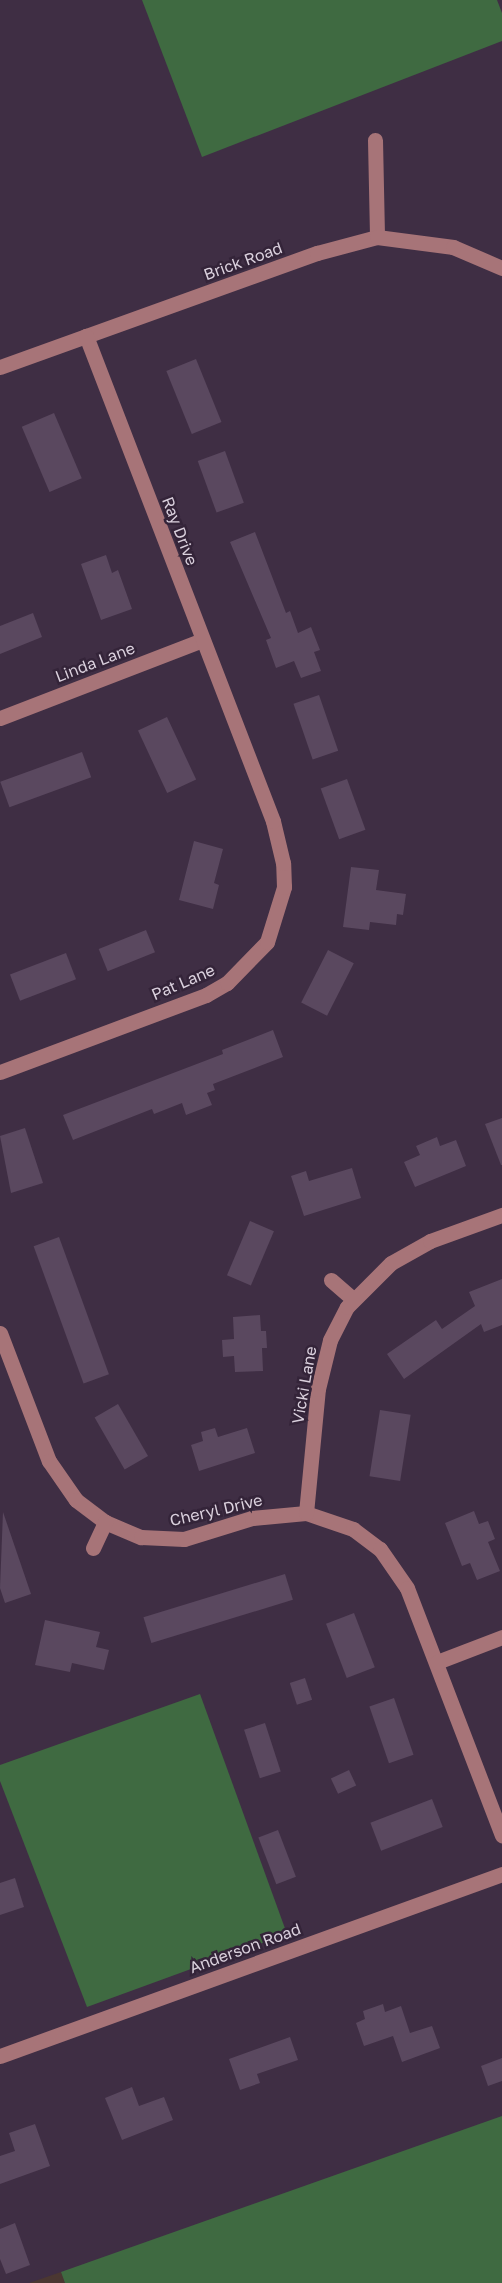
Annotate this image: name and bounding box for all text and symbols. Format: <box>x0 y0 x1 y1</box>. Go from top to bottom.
street label: Brick Road <box>201 238 285 284</box>
street label: Ray Drive <box>158 494 202 568</box>
street label: Linda Lane <box>53 638 137 686</box>
street label: Pat Lane <box>148 960 218 1004</box>
street label: Vicki Lane <box>288 1345 320 1425</box>
street label: Cheryl Drive <box>168 1490 264 1530</box>
street label: Anderson Road <box>187 1919 303 1977</box>

